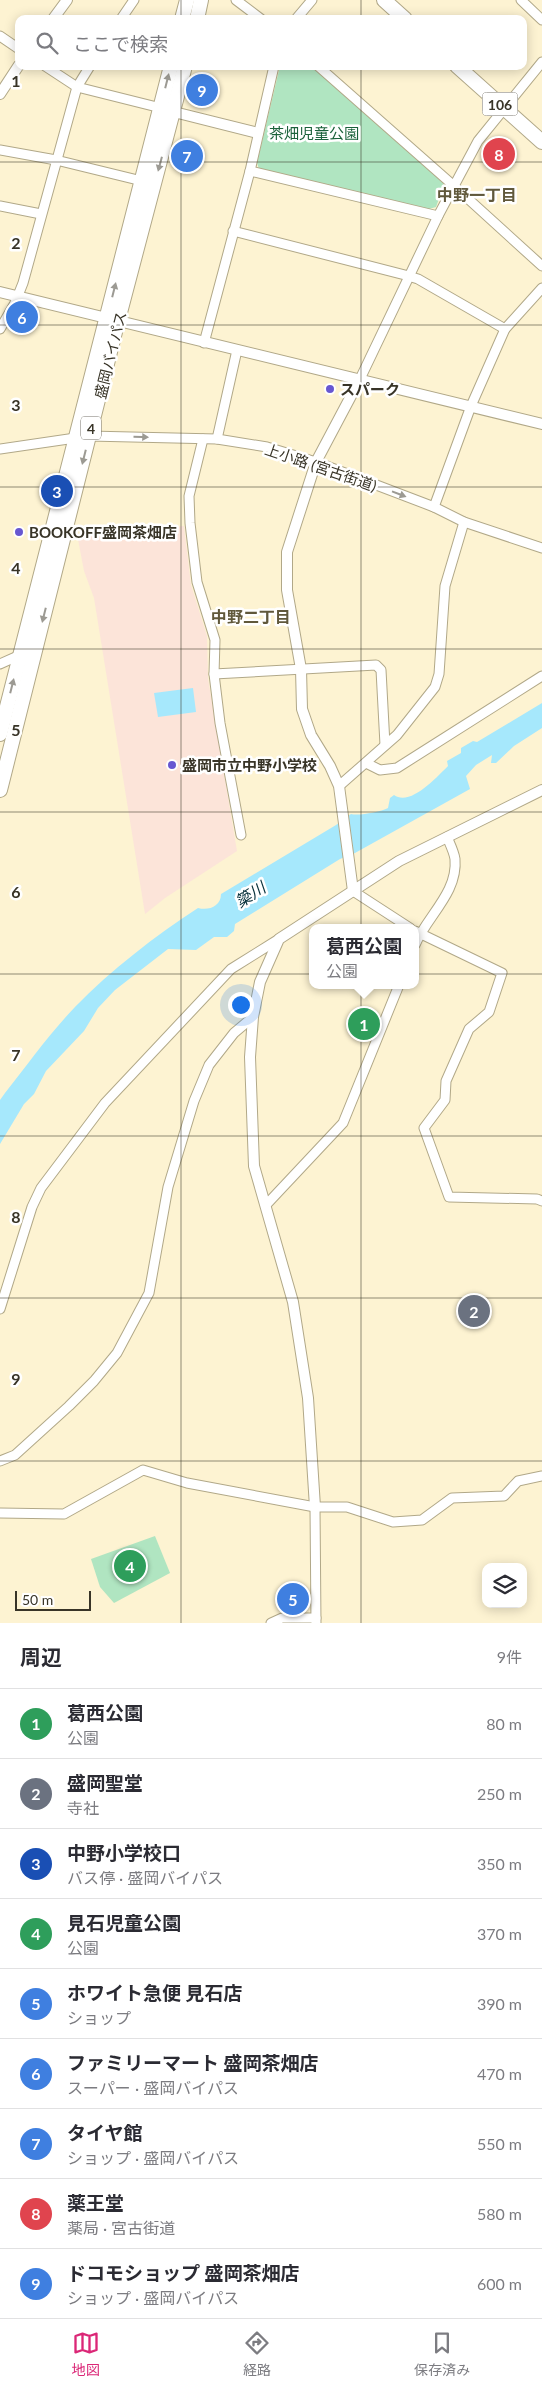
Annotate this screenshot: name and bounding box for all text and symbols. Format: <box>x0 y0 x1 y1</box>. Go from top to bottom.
search box <box>15 15 527 70</box>
icon: search <box>33 29 61 57</box>
text: ここで検索 <box>73 32 168 55</box>
text: 1 <box>11 71 21 90</box>
pin: 9 <box>186 71 218 109</box>
one-way arrow <box>163 74 171 89</box>
road number: 106 <box>482 92 518 116</box>
park label: 茶畑児童公園 <box>269 124 359 142</box>
pin: 8 <box>483 135 515 173</box>
pin: 7 <box>171 137 203 175</box>
one-way arrow <box>156 157 164 172</box>
district label: 中野一丁目 <box>437 185 517 204</box>
text: 2 <box>11 233 21 252</box>
one-way arrow <box>110 282 118 297</box>
pin: 6 <box>6 298 38 336</box>
street label: 盛岡バイパス <box>90 309 130 401</box>
place label: スパーク <box>340 380 400 398</box>
marker: スパーク <box>324 383 336 395</box>
text: 3 <box>11 395 21 414</box>
road number: 4 <box>81 416 101 439</box>
one-way arrow <box>133 433 149 441</box>
street label: 上小路 (宮古街道) <box>263 439 379 495</box>
one-way arrow <box>80 450 88 465</box>
pin: 3 <box>41 472 73 510</box>
one-way arrow <box>392 490 407 498</box>
place label: BOOKOFF盛岡茶畑店 <box>29 523 177 541</box>
marker: BOOKOFF盛岡茶畑店 <box>13 526 25 538</box>
text: 4 <box>11 558 21 577</box>
one-way arrow <box>40 607 48 622</box>
district label: 中野二丁目 <box>211 607 291 626</box>
one-way arrow <box>8 679 16 694</box>
text: 5 <box>11 720 21 739</box>
place label: 盛岡市立中野小学校 <box>182 756 317 774</box>
marker: 盛岡市立中野小学校 <box>166 759 178 771</box>
water label: 簗川 <box>231 876 270 911</box>
text: 6 <box>11 882 21 901</box>
popup <box>309 924 419 989</box>
text: 葛西公園 <box>326 934 402 957</box>
text: 公園 <box>326 961 358 980</box>
your location <box>228 992 254 1018</box>
pin: 1 <box>348 1005 380 1043</box>
text: 7 <box>11 1045 21 1064</box>
text: 8 <box>11 1207 21 1226</box>
pin: 2 <box>458 1292 490 1330</box>
text: 9 <box>11 1369 21 1388</box>
pin: 4 <box>114 1547 146 1585</box>
map controls <box>482 1563 527 1608</box>
button: layers <box>482 1563 527 1608</box>
pin: 5 <box>277 1580 309 1618</box>
scale bar <box>15 1588 91 1611</box>
text: 50 m <box>22 1591 53 1608</box>
text: 周辺 <box>20 1644 62 1669</box>
text: 9件 <box>497 1647 522 1666</box>
text: 葛西公園 <box>67 1701 143 1724</box>
text: 1 <box>31 1714 41 1733</box>
text: 80 m <box>486 1714 522 1733</box>
text: 公園 <box>67 1728 99 1747</box>
text: 盛岡聖堂 <box>67 1771 143 1794</box>
text: 2 <box>31 1784 41 1803</box>
text: 250 m <box>477 1784 522 1803</box>
text: 寺社 <box>67 1798 99 1817</box>
text: 中野小学校口 <box>67 1841 181 1864</box>
text: 3 <box>31 1854 41 1873</box>
text: 350 m <box>477 1854 522 1873</box>
text: バス停 · 盛岡バイパス <box>67 1868 223 1887</box>
text: 見石児童公園 <box>67 1911 181 1934</box>
text: 4 <box>31 1924 41 1943</box>
text: 370 m <box>477 1924 522 1943</box>
text: 公園 <box>67 1938 99 1957</box>
text: ホワイト急便 見石店 <box>67 1981 243 2004</box>
text: 5 <box>31 1994 41 2013</box>
text: 390 m <box>477 1994 522 2013</box>
text: ショップ <box>67 2008 131 2027</box>
text: ファミリーマート 盛岡茶畑店 <box>67 2051 319 2074</box>
text: 6 <box>31 2064 41 2083</box>
text: 470 m <box>477 2064 522 2083</box>
text: スーパー · 盛岡バイパス <box>67 2078 239 2097</box>
text: タイヤ館 <box>67 2121 142 2144</box>
text: 7 <box>31 2134 41 2153</box>
text: 550 m <box>477 2134 522 2153</box>
text: ショップ · 盛岡バイパス <box>67 2148 239 2167</box>
text: 薬王堂 <box>67 2191 124 2214</box>
text: 8 <box>31 2204 41 2223</box>
text: 580 m <box>477 2204 522 2223</box>
text: 薬局 · 宮古街道 <box>67 2218 175 2237</box>
text: ドコモショップ 盛岡茶畑店 <box>67 2261 300 2284</box>
text: 9 <box>31 2274 41 2293</box>
text: 600 m <box>477 2274 522 2293</box>
text: ショップ · 盛岡バイパス <box>67 2288 239 2307</box>
tab: 地図 <box>72 2329 100 2379</box>
tab: 経路 <box>243 2329 271 2379</box>
tab: 保存済み <box>414 2329 470 2379</box>

